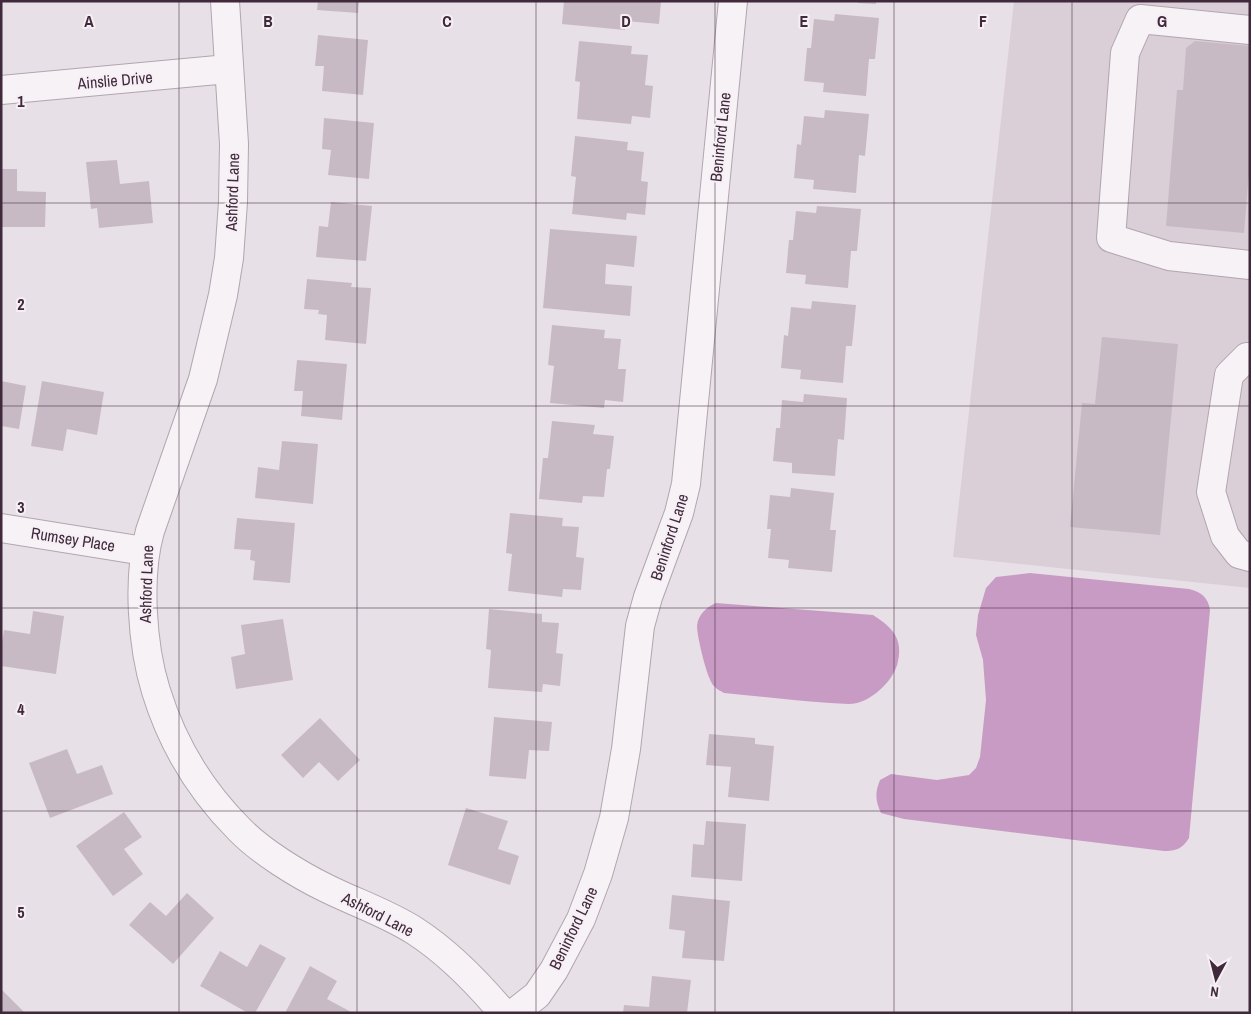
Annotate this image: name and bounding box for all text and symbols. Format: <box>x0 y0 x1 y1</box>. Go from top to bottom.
text: A <box>84 10 94 32</box>
text: B <box>263 10 273 32</box>
text: C <box>442 10 452 32</box>
text: D <box>621 10 631 32</box>
text: E <box>800 10 809 32</box>
text: F <box>979 10 987 32</box>
text: G <box>1157 10 1167 32</box>
street label: Ainslie Drive <box>76 66 153 94</box>
text: 1 <box>17 90 25 112</box>
street label: Beninford Lane <box>704 91 736 183</box>
street label: Ashford Lane <box>220 153 244 232</box>
text: 2 <box>17 293 25 315</box>
street label: Beninford Lane <box>645 491 693 583</box>
text: 3 <box>17 496 25 518</box>
street label: Rumsey Place <box>30 522 116 556</box>
street label: Ashford Lane <box>134 545 158 624</box>
text: 4 <box>17 698 25 720</box>
street label: Beninford Lane <box>543 883 603 973</box>
street label: Ashford Lane <box>337 886 418 942</box>
text: 5 <box>17 901 25 923</box>
north arrow <box>1191 954 1241 1004</box>
text: N <box>1209 982 1220 1001</box>

